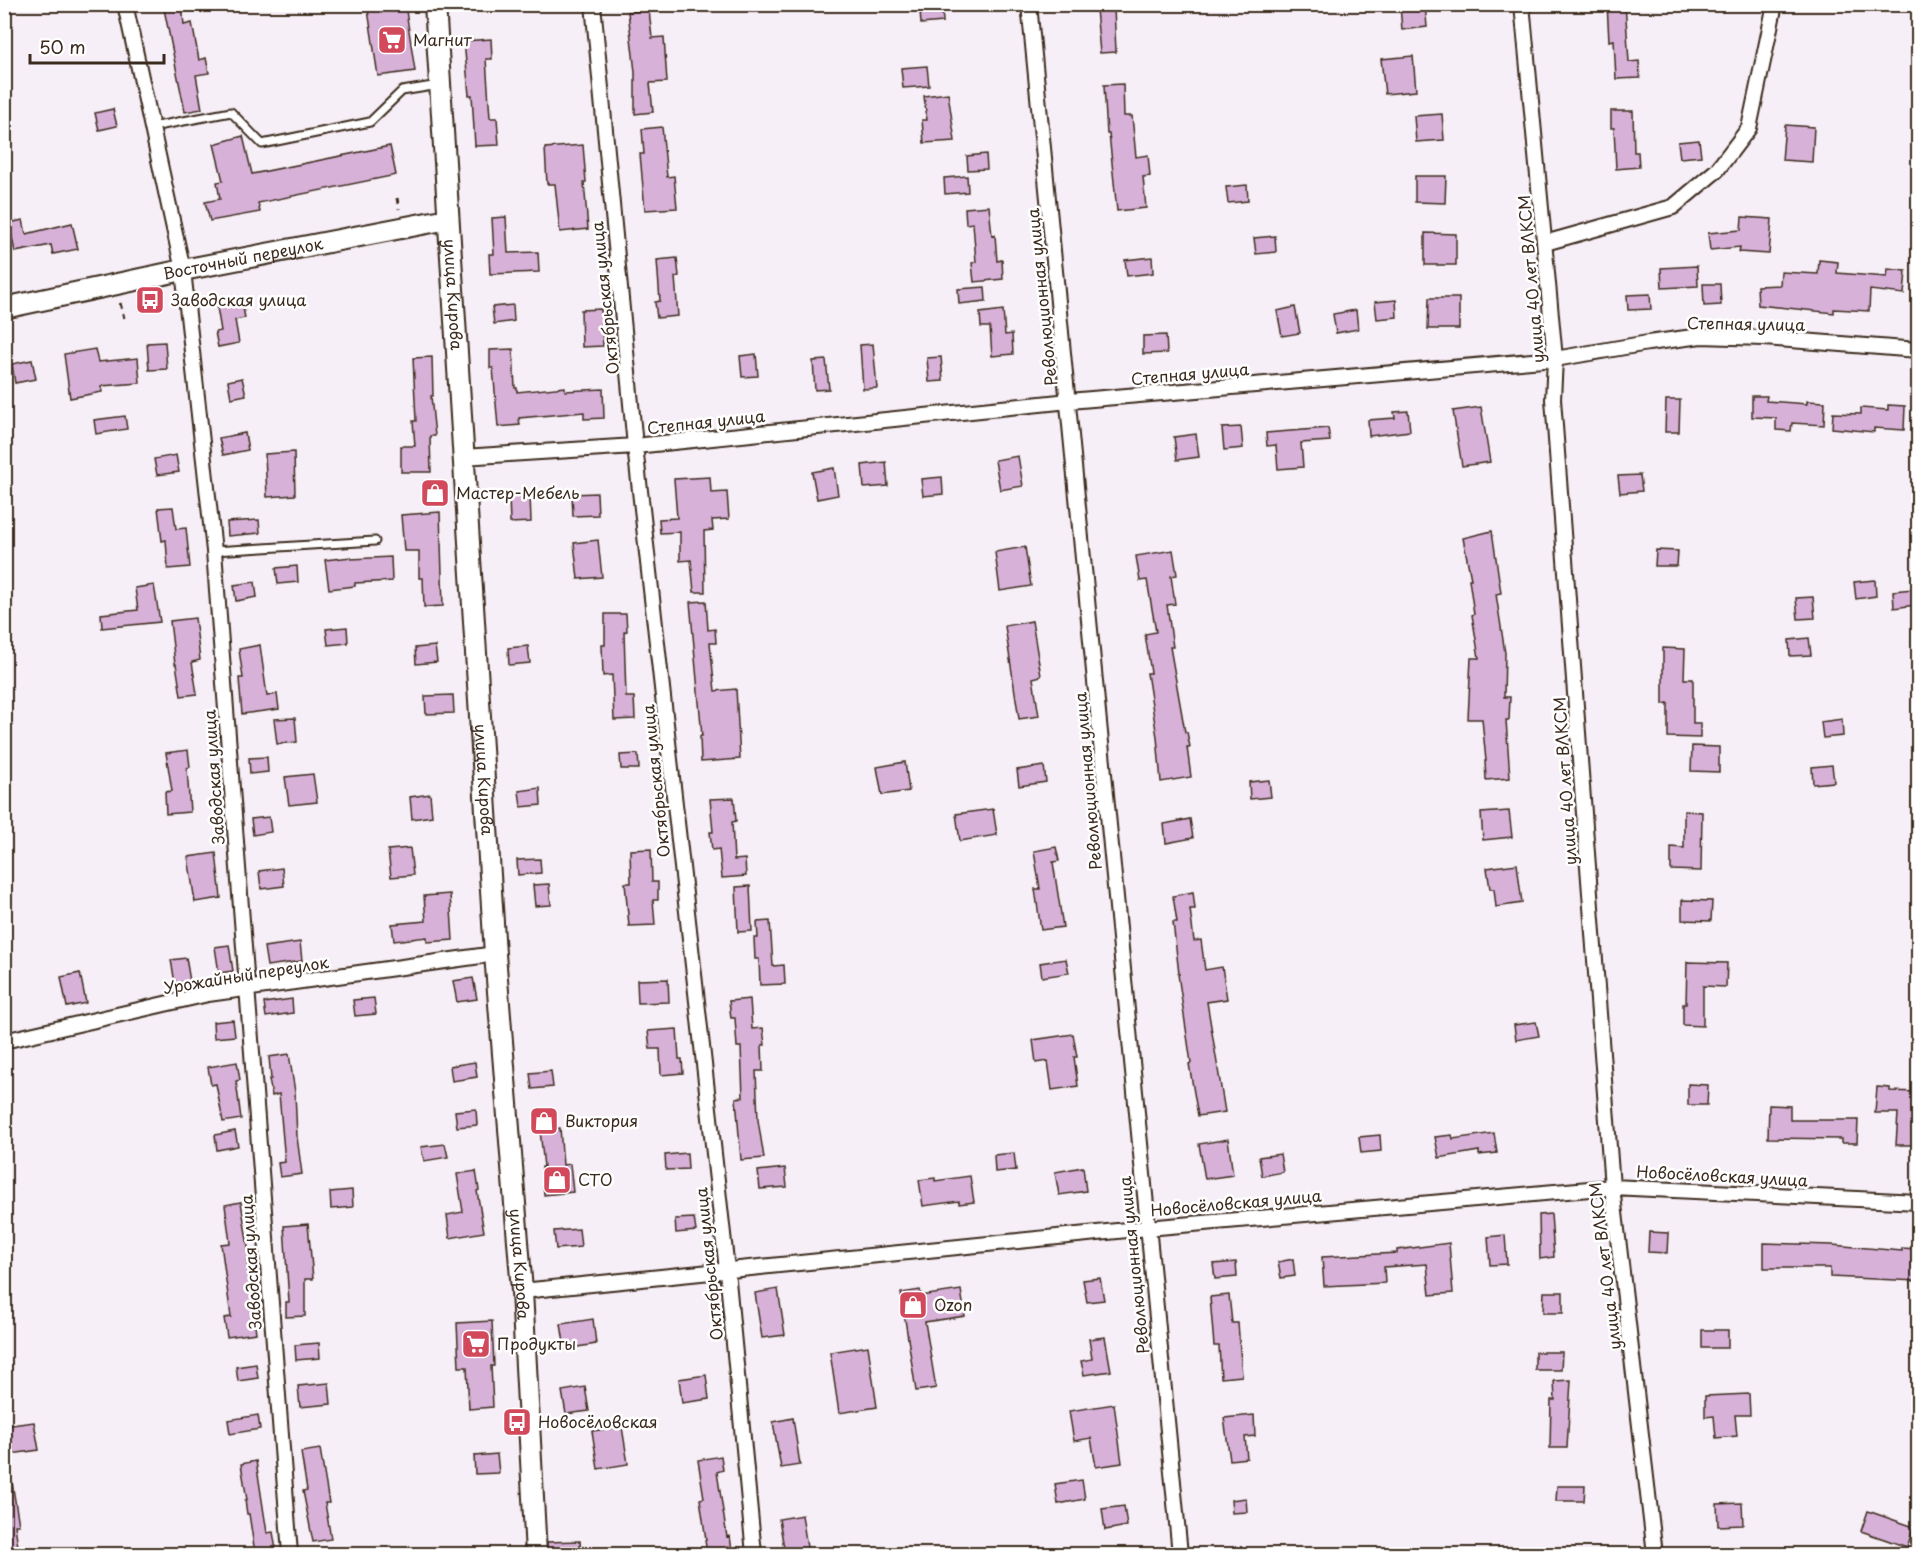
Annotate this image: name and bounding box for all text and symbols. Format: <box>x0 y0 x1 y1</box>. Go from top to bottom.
supermarket icon: Магнит <box>376 24 408 56</box>
scale bar <box>30 27 164 65</box>
place label: Магнит <box>413 27 473 51</box>
text: 50 m <box>39 33 86 60</box>
street label: улица 40 лет ВЛКСМ <box>1511 194 1549 364</box>
street label: Революционная улица <box>1020 207 1062 387</box>
street label: Октябрьская улица <box>584 220 624 376</box>
street label: Восточный переулок <box>161 230 325 285</box>
street label: улица Кирова <box>439 238 470 351</box>
bus stop icon: Заводская улица <box>134 284 166 316</box>
place label: Заводская улица <box>171 287 306 311</box>
street label: Степная улица <box>1687 310 1805 336</box>
street label: Степная улица <box>1130 356 1250 390</box>
street label: Степная улица <box>646 403 766 439</box>
shop icon: Мастер-Мебель <box>419 477 451 509</box>
place label: Мастер-Мебель <box>456 480 579 504</box>
street label: Революционная улица <box>1067 691 1107 871</box>
street label: улица 40 лет ВЛКСМ <box>1546 696 1582 866</box>
street label: Октябрьская улица <box>635 703 675 859</box>
street label: Заводская улица <box>196 709 230 845</box>
street label: улица Кирова <box>469 723 500 836</box>
street label: Урожайный переулок <box>161 949 331 999</box>
shop icon: Виктория <box>528 1105 560 1137</box>
place label: Виктория <box>565 1108 638 1132</box>
street label: Новосёловская улица <box>1636 1159 1808 1191</box>
shop icon: СТО <box>541 1164 573 1196</box>
place label: СТО <box>578 1167 613 1191</box>
street label: Революционная улица <box>1112 1175 1154 1355</box>
street label: улица 40 лет ВЛКСМ <box>1582 1181 1626 1351</box>
street label: Новосёловская улица <box>1149 1183 1323 1221</box>
street label: Октябрьская улица <box>688 1186 728 1342</box>
street label: Заводская улица <box>233 1194 267 1330</box>
street label: улица Кирова <box>504 1208 537 1320</box>
shop icon: Ozon <box>897 1289 929 1321</box>
place label: Ozon <box>934 1292 972 1316</box>
supermarket icon: Продукты <box>460 1328 492 1360</box>
place label: Продукты <box>497 1331 576 1355</box>
bus stop icon: Новосёловская <box>501 1406 533 1438</box>
place label: Новосёловская <box>538 1409 658 1433</box>

